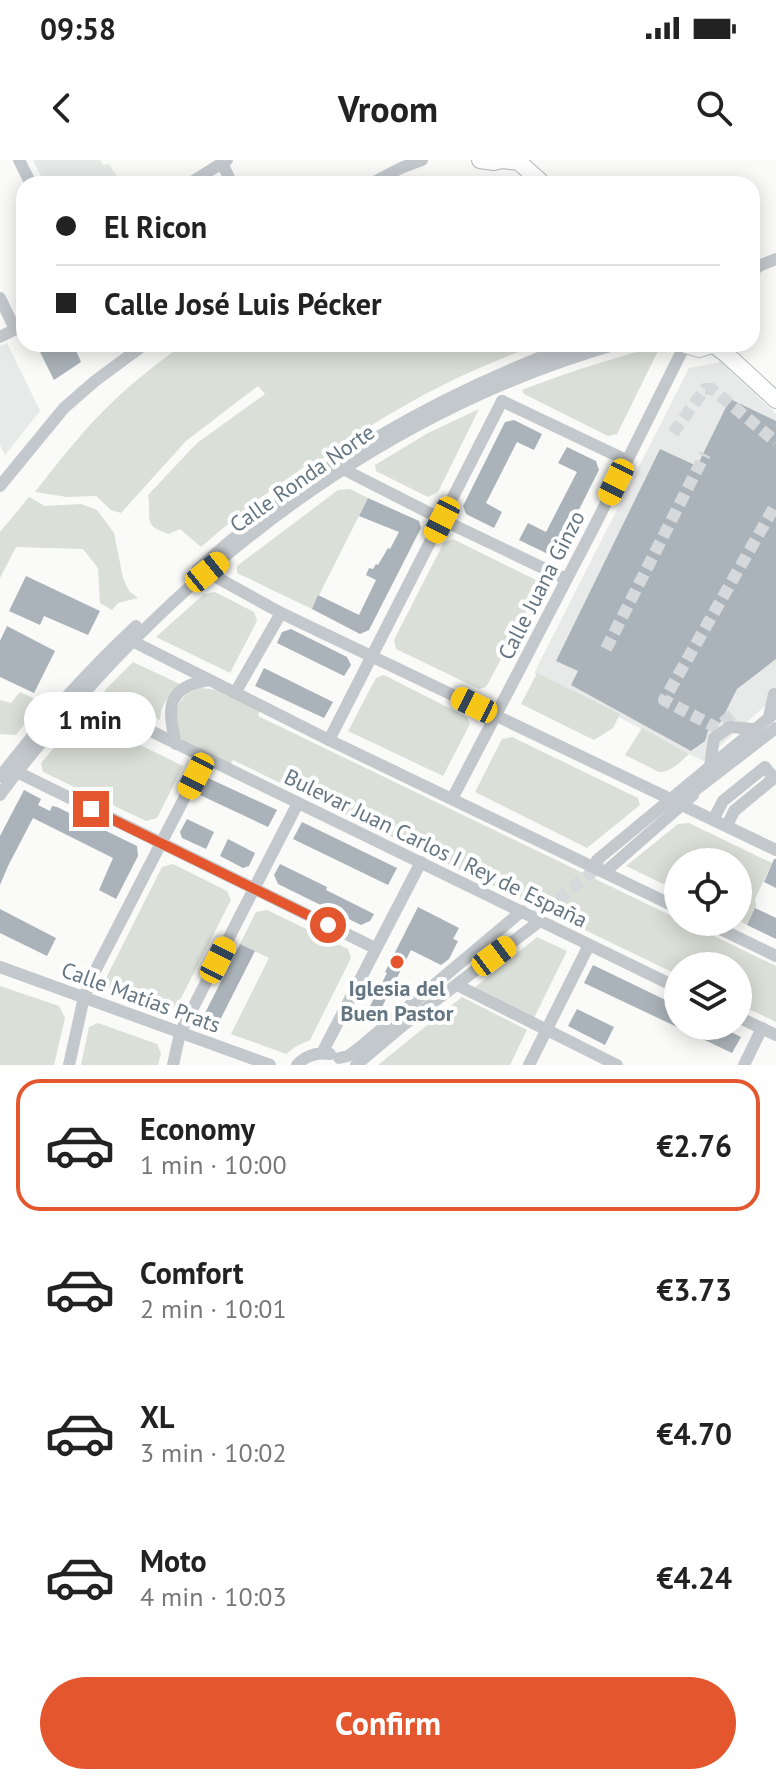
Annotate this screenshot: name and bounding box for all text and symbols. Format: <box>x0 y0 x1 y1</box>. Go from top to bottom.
text: 09:58 <box>40 9 116 48</box>
text: Vroom <box>338 85 438 132</box>
icon: back <box>40 86 84 130</box>
icon: search <box>692 86 736 130</box>
text: El Ricon <box>104 207 207 246</box>
text: Calle José Luis Pécker <box>104 284 382 323</box>
street label: Calle Ronda Norte <box>224 418 380 538</box>
car <box>595 455 637 509</box>
car <box>420 493 464 547</box>
street label: Calle Juana Ginzo <box>491 506 591 664</box>
car <box>181 548 233 596</box>
car <box>447 684 501 726</box>
callout: 1 min <box>25 693 157 749</box>
text: 1 min <box>58 703 122 736</box>
car <box>174 749 218 803</box>
street label: Bulevar Juan Carlos I Rey de España <box>280 762 592 934</box>
route end <box>73 791 109 827</box>
map controls <box>664 848 752 1040</box>
button: locate <box>664 848 752 936</box>
route start <box>310 907 346 943</box>
car <box>468 932 520 980</box>
car <box>196 933 240 987</box>
button: layers <box>664 952 752 1040</box>
marker: Iglesia del Buen Pastor <box>388 953 406 971</box>
street label: Calle Matías Prats <box>58 955 224 1039</box>
place label: Iglesia del Buen Pastor <box>341 974 454 1027</box>
icon: car <box>44 1109 116 1181</box>
text: Economy <box>140 1109 255 1148</box>
text: €2.76 <box>657 1126 732 1165</box>
text: 1 min · 10:00 <box>140 1148 287 1181</box>
icon: car <box>44 1253 116 1325</box>
text: Comfort <box>140 1253 243 1292</box>
text: €3.73 <box>657 1270 732 1309</box>
text: 2 min · 10:01 <box>140 1292 287 1325</box>
icon: car <box>44 1397 116 1469</box>
text: XL <box>140 1397 174 1436</box>
text: €4.70 <box>657 1414 732 1453</box>
text: 3 min · 10:02 <box>140 1436 287 1469</box>
icon: car <box>44 1541 116 1613</box>
text: Moto <box>140 1541 207 1580</box>
text: €4.24 <box>657 1558 732 1597</box>
text: 4 min · 10:03 <box>140 1580 287 1613</box>
button: Confirm <box>40 1677 736 1769</box>

